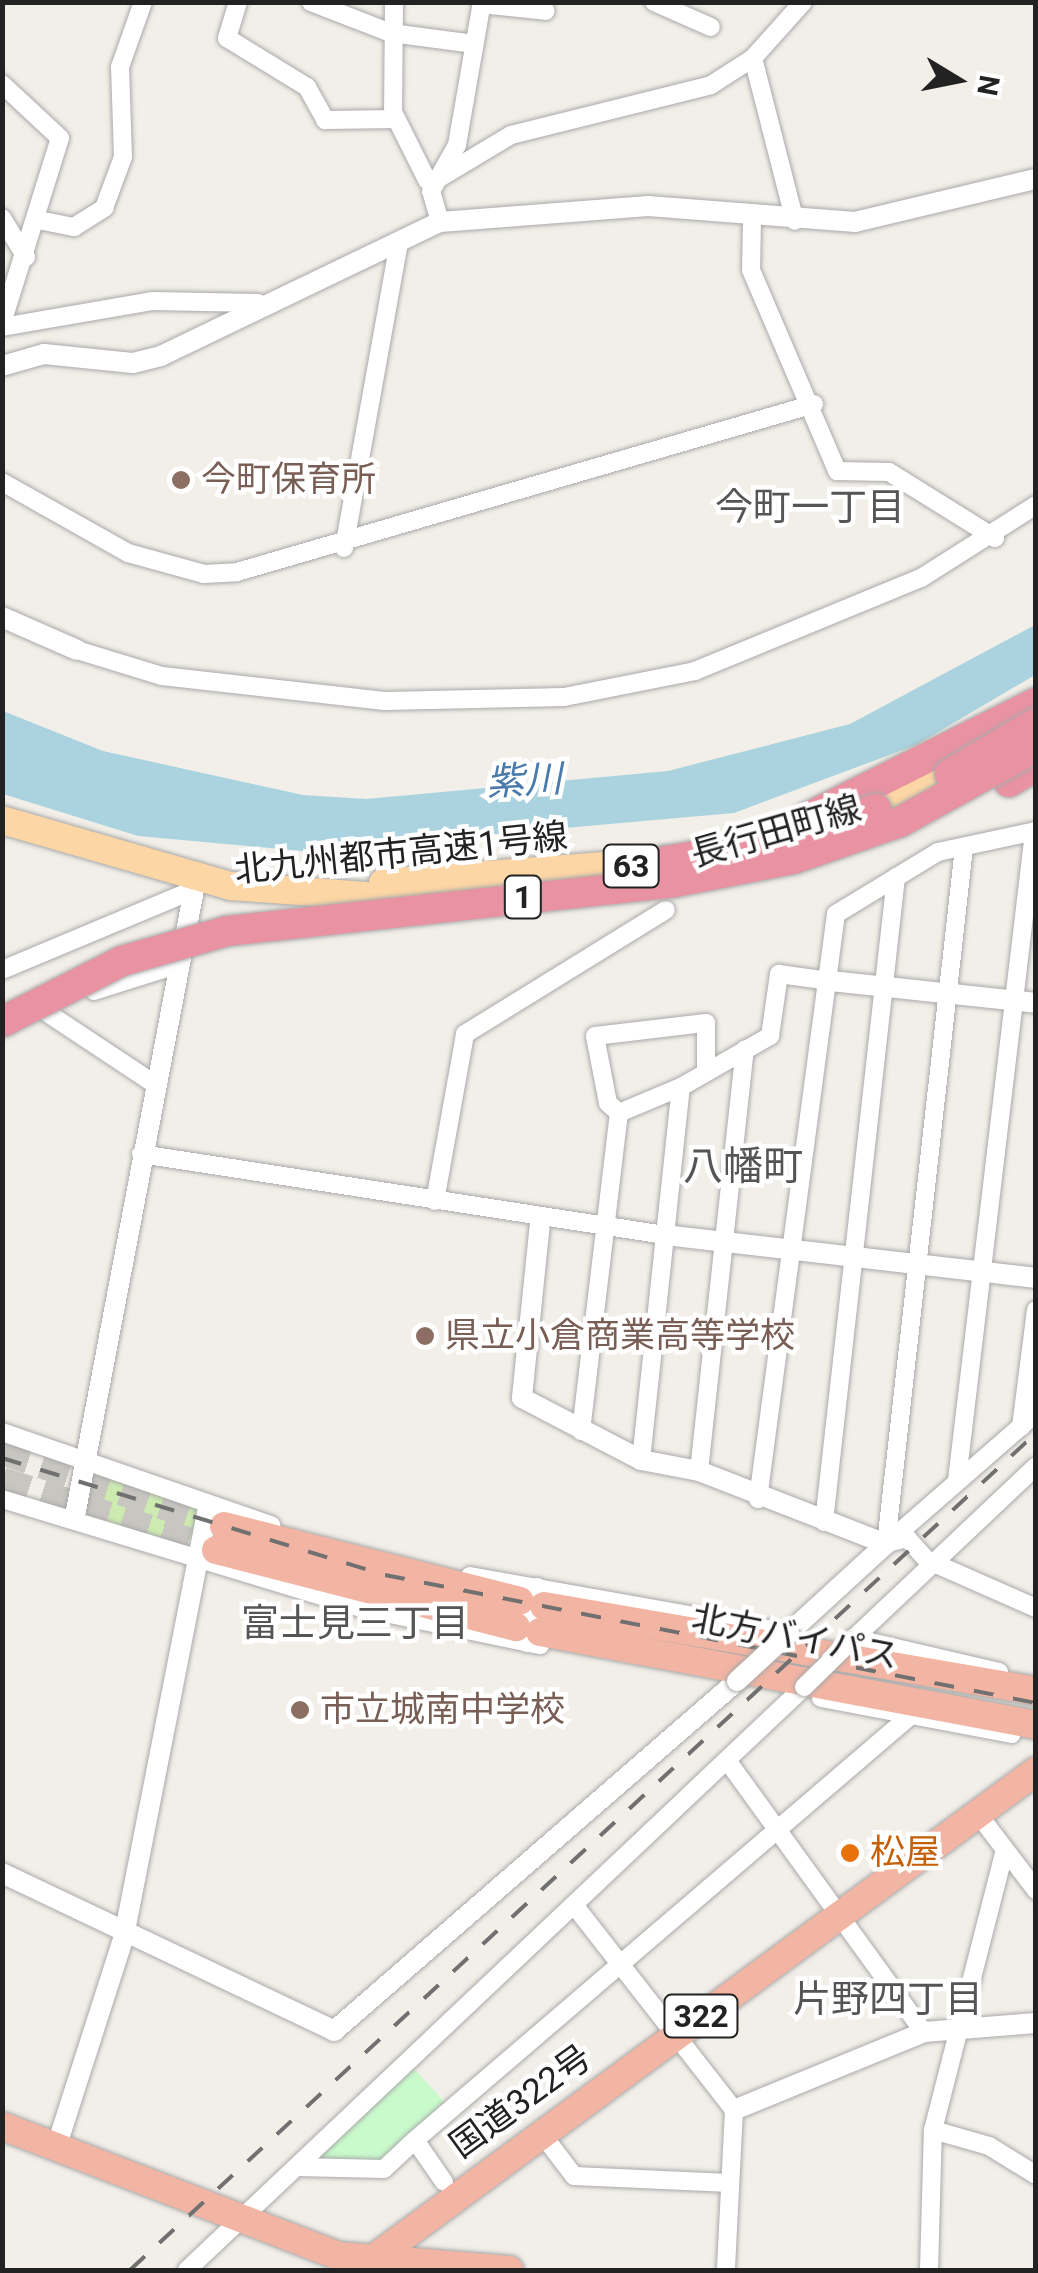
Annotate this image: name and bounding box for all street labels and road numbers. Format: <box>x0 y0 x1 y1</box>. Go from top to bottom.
street label: 長行田町線 <box>686 788 866 876</box>
street label: 北九州都市高速1号線 <box>232 816 570 892</box>
road number: 63 <box>601 839 661 893</box>
road number: 1 <box>503 870 543 924</box>
street label: 北方バイパス <box>688 1597 902 1679</box>
road number: 322 <box>661 1989 741 2043</box>
street label: 国道322号 <box>442 2037 600 2167</box>

